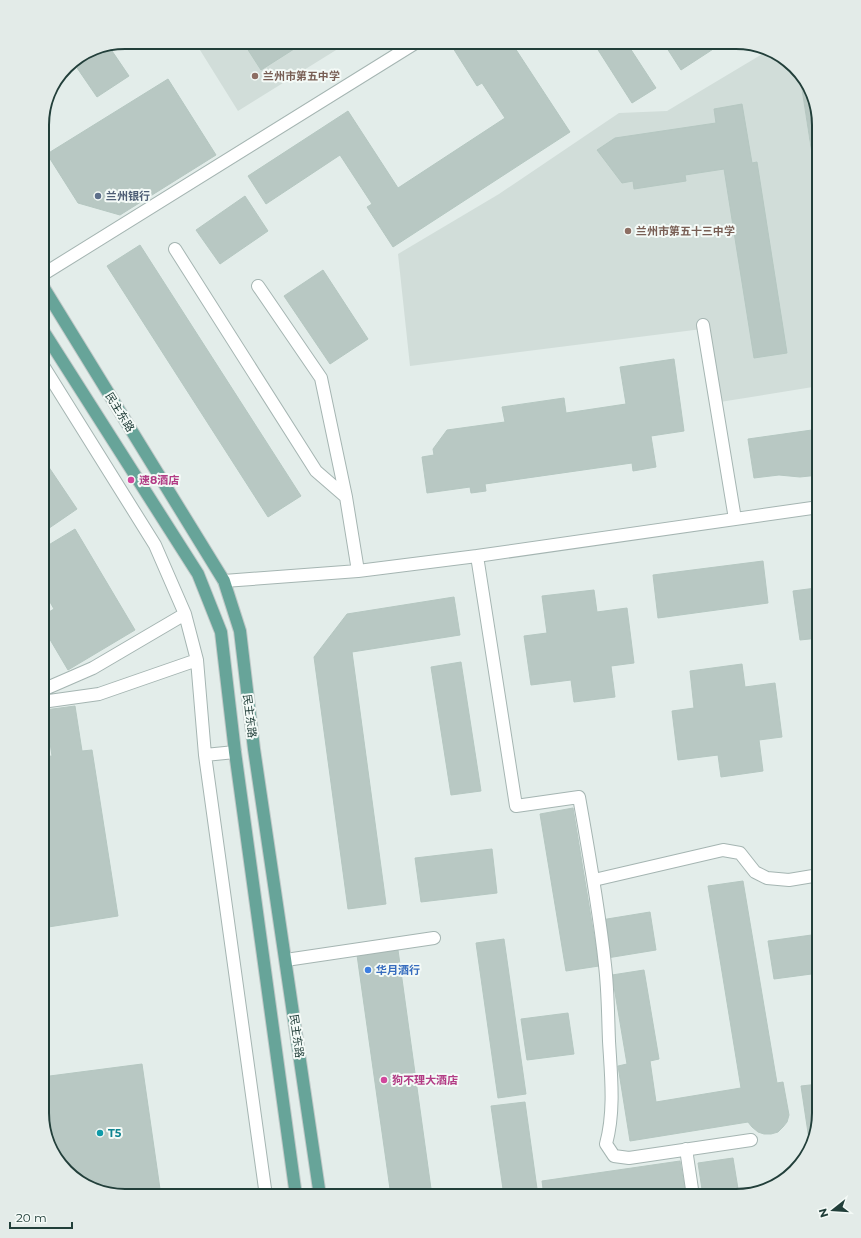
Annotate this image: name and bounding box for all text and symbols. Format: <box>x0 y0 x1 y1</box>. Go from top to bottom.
place label: 兰州市第五中学 <box>263 69 340 83</box>
marker: 兰州市第五中学 <box>250 71 260 81</box>
place label: 兰州银行 <box>106 189 150 203</box>
marker: 兰州银行 <box>93 191 103 201</box>
place label: 兰州市第五十三中学 <box>636 224 735 238</box>
marker: 兰州市第五十三中学 <box>623 226 633 236</box>
street label: 民主东路 <box>102 390 138 434</box>
place label: 速8酒店 <box>139 473 179 487</box>
marker: 速8酒店 <box>126 475 136 485</box>
street label: 民主东路 <box>240 693 260 739</box>
place label: 华月酒行 <box>376 963 420 977</box>
marker: 华月酒行 <box>363 965 373 975</box>
street label: 民主东路 <box>287 1013 307 1059</box>
place label: 狗不理大酒店 <box>392 1073 458 1087</box>
marker: 狗不理大酒店 <box>379 1075 389 1085</box>
place label: T5 <box>108 1126 122 1140</box>
marker: T5 <box>95 1128 105 1138</box>
north arrow <box>813 1190 853 1230</box>
scale bar <box>10 1204 72 1230</box>
text: N <box>815 1207 831 1219</box>
text: 20 m <box>16 1210 47 1225</box>

